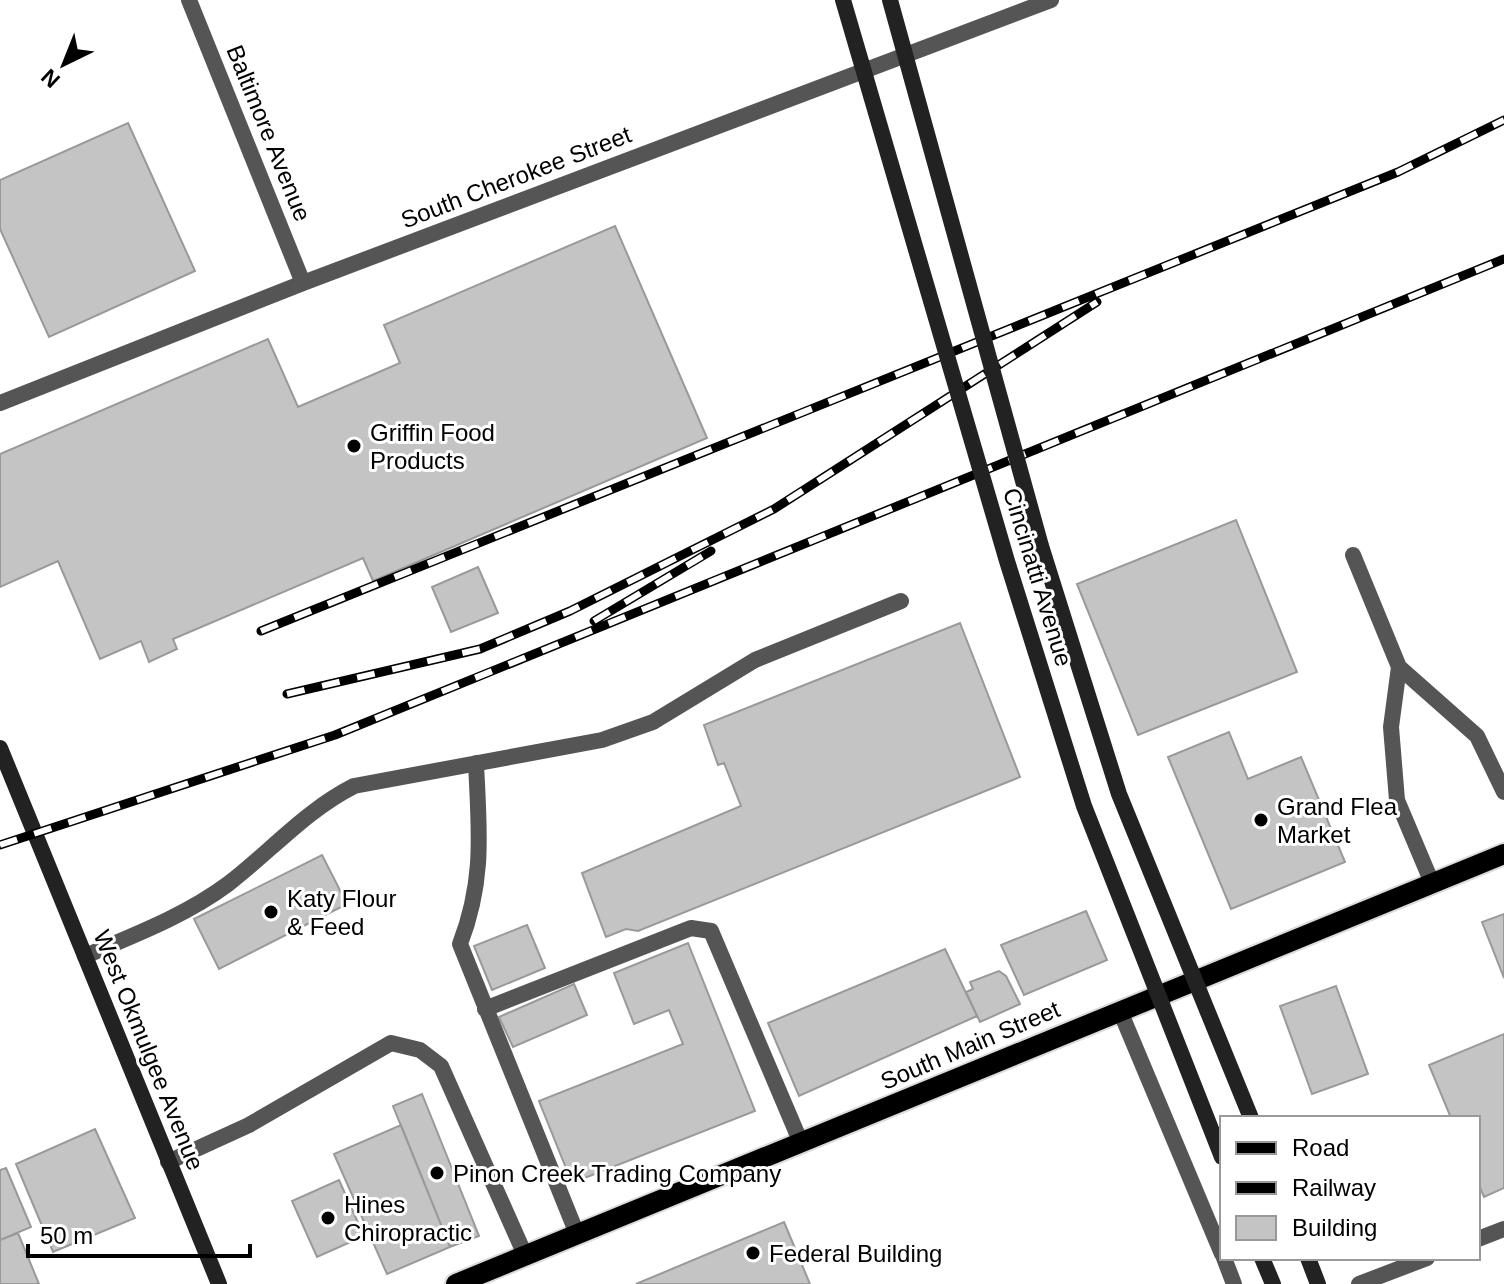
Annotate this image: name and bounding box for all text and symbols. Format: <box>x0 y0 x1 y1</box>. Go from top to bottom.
north arrow <box>24 24 104 104</box>
street label: Baltimore Avenue <box>221 41 317 225</box>
text: N <box>36 64 65 93</box>
street label: South Cherokee Street <box>397 121 635 233</box>
place label: Griffin Food Products <box>370 419 495 474</box>
marker: Griffin Food Products <box>345 437 363 455</box>
street label: Cincinatti Avenue <box>998 485 1078 669</box>
place label: Grand Flea Market <box>1277 793 1398 848</box>
marker: Grand Flea Market <box>1252 811 1270 829</box>
place label: Katy Flour & Feed <box>287 885 396 940</box>
marker: Katy Flour & Feed <box>262 903 280 921</box>
street label: West Okmulgee Avenue <box>88 926 210 1174</box>
street label: South Main Street <box>876 995 1064 1095</box>
legend <box>1220 1116 1480 1260</box>
text: Road <box>1292 1134 1349 1161</box>
place label: Pinon Creek Trading Company <box>453 1160 781 1187</box>
marker: Pinon Creek Trading Company <box>428 1164 446 1182</box>
text: Railway <box>1292 1174 1376 1201</box>
place label: Hines Chiropractic <box>344 1191 472 1246</box>
scale bar <box>28 1208 250 1258</box>
marker: Hines Chiropractic <box>319 1209 337 1227</box>
text: Building <box>1292 1214 1377 1241</box>
text: 50 m <box>40 1222 93 1249</box>
place label: Federal Building <box>769 1240 942 1267</box>
marker: Federal Building <box>744 1244 762 1262</box>

